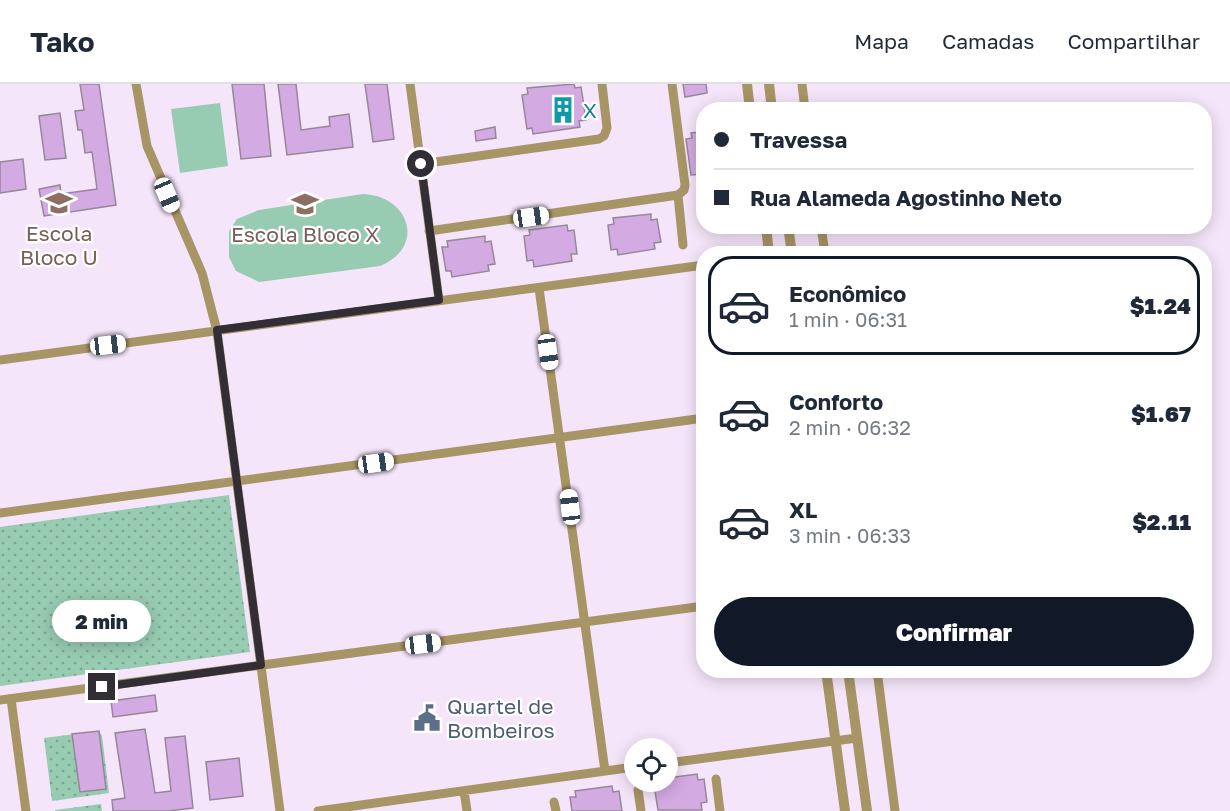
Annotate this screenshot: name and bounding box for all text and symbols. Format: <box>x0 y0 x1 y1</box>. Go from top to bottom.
text: Tako <box>30 25 95 58</box>
text: Mapa <box>854 28 909 54</box>
text: Camadas <box>942 28 1034 54</box>
text: Compartilhar <box>1067 28 1200 54</box>
building icon: X <box>548 95 578 125</box>
place label: X <box>583 97 597 123</box>
text: Travessa <box>750 126 847 153</box>
route start <box>407 150 434 177</box>
car <box>152 175 182 215</box>
text: Rua Alameda Agostinho Neto <box>750 184 1062 211</box>
school or university icon: Escola Bloco U <box>44 188 74 218</box>
school or university icon: Escola Bloco X <box>290 189 320 219</box>
car <box>512 206 550 228</box>
place label: Escola Bloco U <box>20 220 98 270</box>
place label: Escola Bloco X <box>231 221 379 247</box>
icon: car <box>717 279 771 333</box>
text: Econômico <box>789 280 906 307</box>
text: $1.24 <box>1130 292 1191 319</box>
text: 1 min · 06:31 <box>789 307 907 331</box>
car <box>537 333 559 371</box>
car <box>89 334 127 356</box>
icon: car <box>717 387 771 441</box>
text: Conforto <box>789 388 883 415</box>
text: $1.67 <box>1131 400 1191 427</box>
text: 2 min · 06:32 <box>789 415 911 439</box>
car <box>357 452 395 474</box>
car <box>559 488 581 526</box>
icon: car <box>717 495 771 549</box>
text: XL <box>789 496 817 523</box>
text: $2.11 <box>1132 508 1191 535</box>
text: 3 min · 06:33 <box>789 523 911 547</box>
button: Confirmar <box>714 597 1194 666</box>
callout: 2 min <box>52 600 152 642</box>
text: 2 min <box>75 609 128 633</box>
car <box>404 633 442 655</box>
route end <box>88 673 115 700</box>
place label: Quartel de Bombeiros <box>447 693 555 743</box>
public building icon: Quartel de Bombeiros <box>412 703 442 733</box>
map controls <box>624 738 678 792</box>
button: locate <box>624 738 678 792</box>

